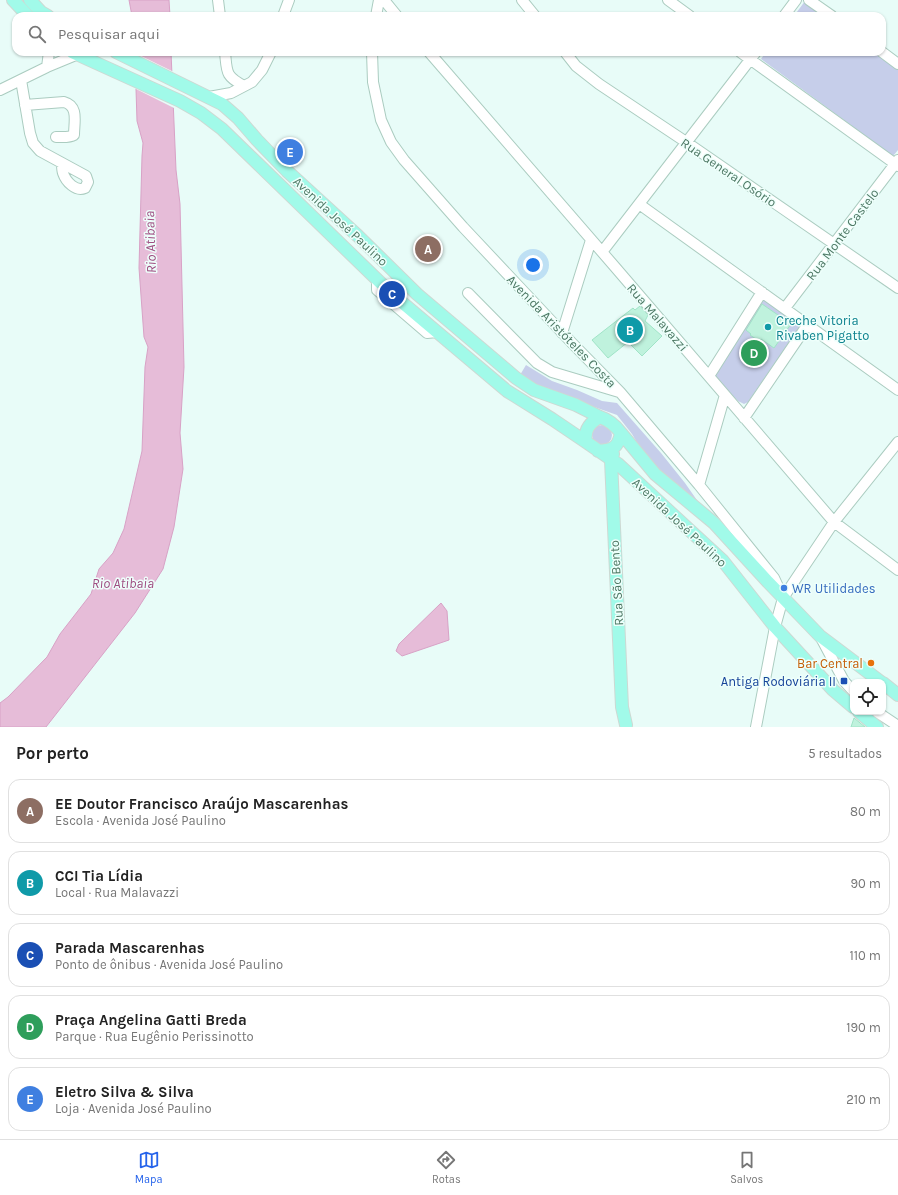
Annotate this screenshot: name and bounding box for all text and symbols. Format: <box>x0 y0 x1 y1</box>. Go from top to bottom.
search box <box>12 12 886 56</box>
icon: search <box>26 23 48 45</box>
text: Pesquisar aqui <box>58 25 160 43</box>
street label: Rua General Osório <box>678 135 779 210</box>
pin: E <box>277 137 303 167</box>
street label: Avenida José Paulino <box>290 174 391 269</box>
street label: Rua Monte Castelo <box>803 185 882 283</box>
water label: Rio Atibaia <box>141 211 160 273</box>
pin: A <box>415 234 441 264</box>
your location <box>523 255 543 275</box>
street label: Avenida Aristóteles Costa <box>504 272 619 391</box>
pin: C <box>379 279 405 309</box>
street label: Rua Malavazzi <box>624 280 691 354</box>
place label: Creche Vitoria Rivaben Pigatto <box>776 313 869 343</box>
pin: B <box>617 315 643 345</box>
marker: Creche Vitoria Rivaben Pigatto <box>763 322 773 332</box>
pin: D <box>741 338 767 368</box>
street label: Avenida José Paulino <box>629 475 730 570</box>
street label: Rua São Bento <box>607 540 626 626</box>
water label: Rio Atibaia <box>92 575 154 592</box>
place label: WR Utilidades <box>792 581 876 596</box>
marker: WR Utilidades <box>779 583 789 593</box>
place label: Bar Central <box>797 656 863 671</box>
marker: Bar Central <box>866 658 876 668</box>
place label: Antiga Rodoviária II <box>721 674 836 689</box>
marker: Antiga Rodoviária II <box>839 676 849 686</box>
map controls <box>850 679 886 715</box>
button: locate <box>850 679 886 715</box>
text: Por perto <box>16 743 89 763</box>
text: 5 resultados <box>808 746 882 761</box>
text: EE Doutor Francisco Araújo Mascarenhas <box>55 795 348 813</box>
text: A <box>26 804 34 819</box>
text: 80 m <box>850 804 881 819</box>
text: Escola · Avenida José Paulino <box>55 813 226 828</box>
text: CCI Tia Lídia <box>55 867 143 885</box>
text: B <box>26 876 34 891</box>
text: 90 m <box>850 876 881 891</box>
text: Local · Rua Malavazzi <box>55 885 179 900</box>
text: Parada Mascarenhas <box>55 939 205 957</box>
text: C <box>26 948 34 963</box>
text: 110 m <box>849 948 881 963</box>
text: Ponto de ônibus · Avenida José Paulino <box>55 957 283 972</box>
text: Praça Angelina Gatti Breda <box>55 1011 247 1029</box>
text: D <box>26 1020 34 1035</box>
text: 190 m <box>846 1020 881 1035</box>
text: Parque · Rua Eugênio Perissinotto <box>55 1029 254 1044</box>
text: Eletro Silva & Silva <box>55 1083 194 1101</box>
text: E <box>26 1092 34 1107</box>
text: 210 m <box>846 1092 881 1107</box>
text: Loja · Avenida José Paulino <box>55 1101 212 1116</box>
tab: Mapa <box>135 1149 163 1186</box>
tab: Rotas <box>432 1149 461 1186</box>
tab: Salvos <box>730 1149 763 1186</box>

